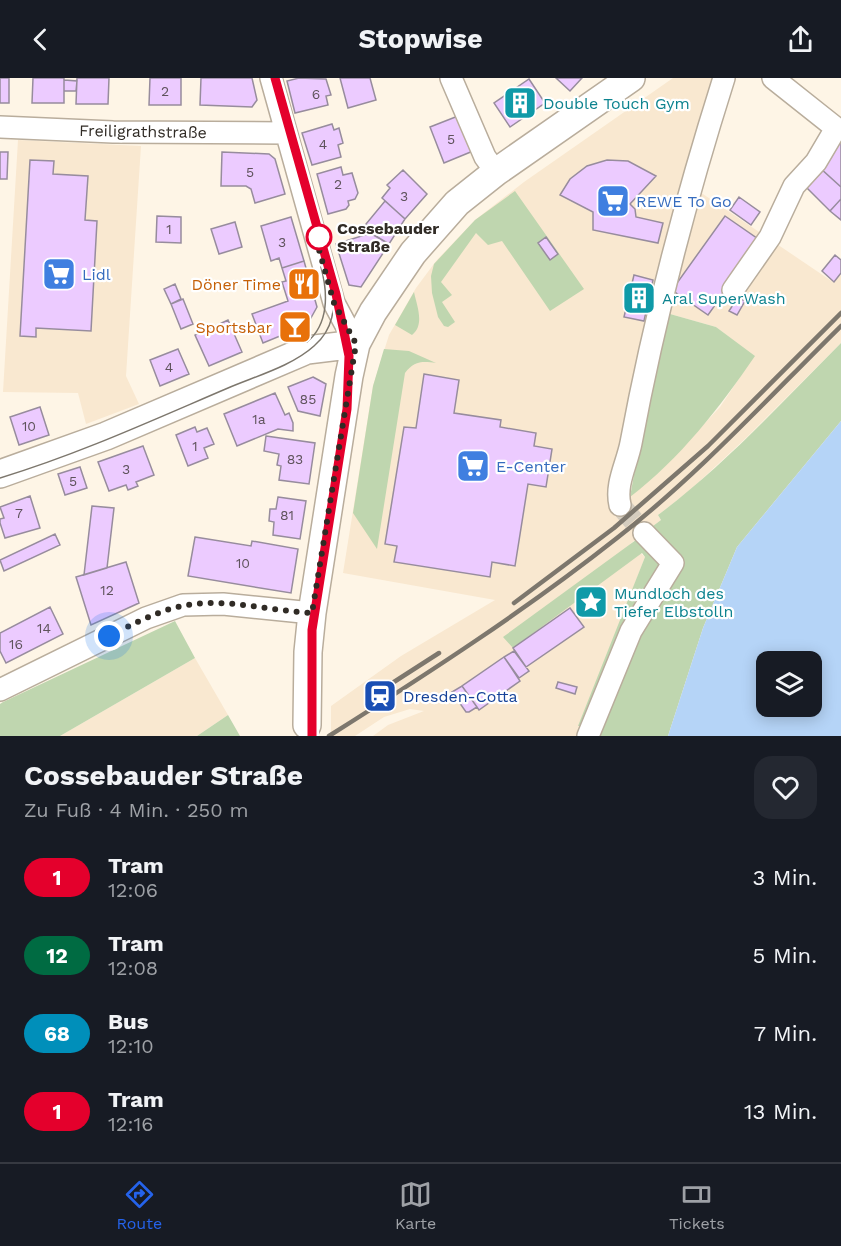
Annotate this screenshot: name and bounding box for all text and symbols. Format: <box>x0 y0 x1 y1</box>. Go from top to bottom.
icon: back <box>24 23 57 56</box>
text: Stopwise <box>358 23 483 55</box>
icon: share <box>784 23 817 56</box>
house number: 2 <box>161 83 169 99</box>
building icon: Double Touch Gym <box>502 85 538 121</box>
house number: 6 <box>312 86 320 102</box>
place label: Double Touch Gym <box>543 94 690 113</box>
street label: Freiligrathstraße <box>79 121 207 142</box>
house number: 5 <box>447 131 455 147</box>
house number: 4 <box>319 136 327 152</box>
house number: 5 <box>246 164 254 180</box>
house number: 2 <box>334 176 342 192</box>
supermarket icon: REWE To Go <box>595 183 631 219</box>
house number: 3 <box>400 188 408 204</box>
place label: REWE To Go <box>636 192 732 211</box>
place label: Cossebauder Straße <box>337 219 439 256</box>
house number: 1 <box>166 221 172 237</box>
marker: Cossebauder Straße <box>306 224 332 250</box>
house number: 3 <box>278 234 286 250</box>
supermarket icon: Lidl <box>41 256 77 292</box>
place label: Lidl <box>82 265 111 284</box>
restaurant icon: Döner Time <box>286 266 322 302</box>
place label: Döner Time <box>191 275 281 294</box>
building icon: Aral SuperWash <box>621 280 657 316</box>
place label: Aral SuperWash <box>662 289 786 308</box>
bar icon: Sportsbar <box>277 309 313 345</box>
place label: Sportsbar <box>195 318 272 337</box>
house number: 4 <box>165 359 173 375</box>
house number: 85 <box>300 391 316 407</box>
house number: 1a <box>252 411 266 427</box>
house number: 10 <box>22 418 36 434</box>
house number: 1 <box>192 438 198 454</box>
supermarket icon: E-Center <box>455 448 491 484</box>
house number: 83 <box>287 451 303 467</box>
place label: E-Center <box>496 457 567 476</box>
house number: 3 <box>122 461 130 477</box>
house number: 5 <box>69 473 77 489</box>
house number: 7 <box>15 505 23 521</box>
house number: 81 <box>280 507 294 523</box>
house number: 10 <box>236 555 250 571</box>
house number: 12 <box>100 582 114 598</box>
place icon: Mundloch des Tiefer Elbstolln <box>573 584 609 620</box>
place label: Mundloch des Tiefer Elbstolln <box>614 584 733 621</box>
house number: 14 <box>37 620 51 636</box>
your location <box>94 621 124 651</box>
house number: 16 <box>9 636 23 652</box>
map controls <box>756 651 822 717</box>
button: layers <box>756 651 822 717</box>
station icon: Dresden-Cotta <box>362 678 398 714</box>
place label: Dresden-Cotta <box>403 687 518 706</box>
button: heart <box>754 756 817 819</box>
text: Cossebauder Straße <box>24 759 303 792</box>
text: Zu Fuß · 4 Min. · 250 m <box>24 798 249 822</box>
text: Tram <box>108 853 164 878</box>
text: 1 <box>52 865 62 890</box>
text: 3 Min. <box>753 865 817 890</box>
text: 12:06 <box>108 878 158 902</box>
text: Tram <box>108 931 164 956</box>
text: 12 <box>46 943 68 968</box>
text: 5 Min. <box>753 943 817 968</box>
text: 12:08 <box>108 956 158 980</box>
text: Bus <box>108 1009 148 1034</box>
text: 68 <box>44 1021 70 1046</box>
text: 7 Min. <box>754 1021 817 1046</box>
text: 12:10 <box>108 1034 154 1058</box>
text: Tram <box>108 1087 164 1112</box>
text: 1 <box>52 1099 62 1124</box>
text: 13 Min. <box>744 1099 817 1124</box>
text: 12:16 <box>108 1112 153 1136</box>
tab: Route <box>116 1178 162 1233</box>
tab: Karte <box>395 1178 436 1233</box>
tab: Tickets <box>669 1178 725 1233</box>

